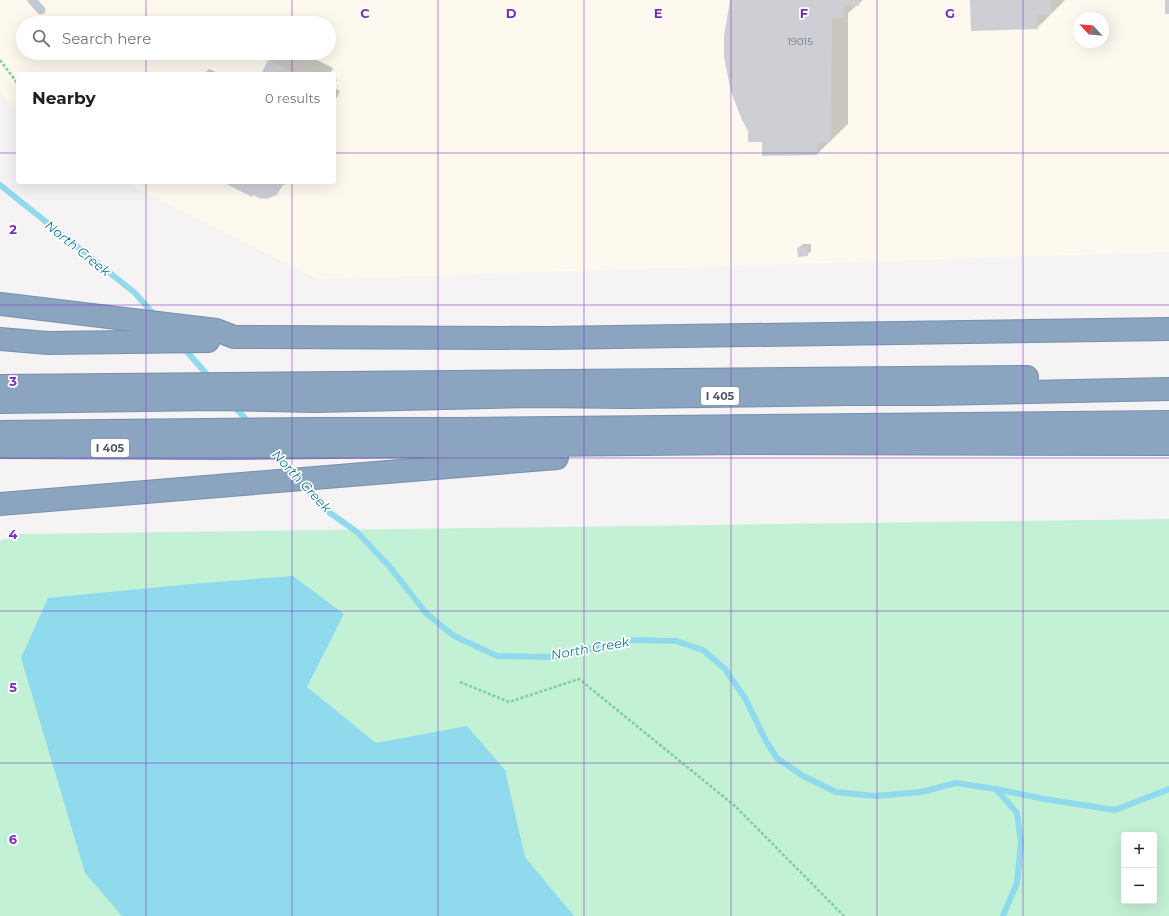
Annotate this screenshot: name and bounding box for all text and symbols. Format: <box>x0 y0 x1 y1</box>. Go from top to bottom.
text: C <box>360 5 370 21</box>
text: D <box>506 5 517 21</box>
text: E <box>654 5 663 21</box>
text: F <box>800 5 808 21</box>
text: G <box>945 5 955 21</box>
north arrow <box>1073 12 1109 48</box>
search box <box>16 16 336 60</box>
icon: search <box>30 27 52 49</box>
text: Search here <box>62 29 151 48</box>
house number: 19015 <box>787 35 813 48</box>
text: Nearby <box>32 88 96 108</box>
text: 0 results <box>265 90 320 106</box>
water label: North Creek <box>42 217 115 280</box>
text: 2 <box>9 221 17 237</box>
text: 3 <box>8 373 17 389</box>
road number: I 405 <box>701 387 739 405</box>
road number: I 405 <box>91 439 129 457</box>
water label: North Creek <box>269 446 336 516</box>
text: 4 <box>9 526 18 542</box>
water label: North Creek <box>549 633 632 663</box>
text: 5 <box>9 679 17 695</box>
text: 6 <box>9 831 18 847</box>
map controls <box>1121 832 1157 904</box>
button: + <box>1121 832 1157 868</box>
button: − <box>1121 868 1157 904</box>

